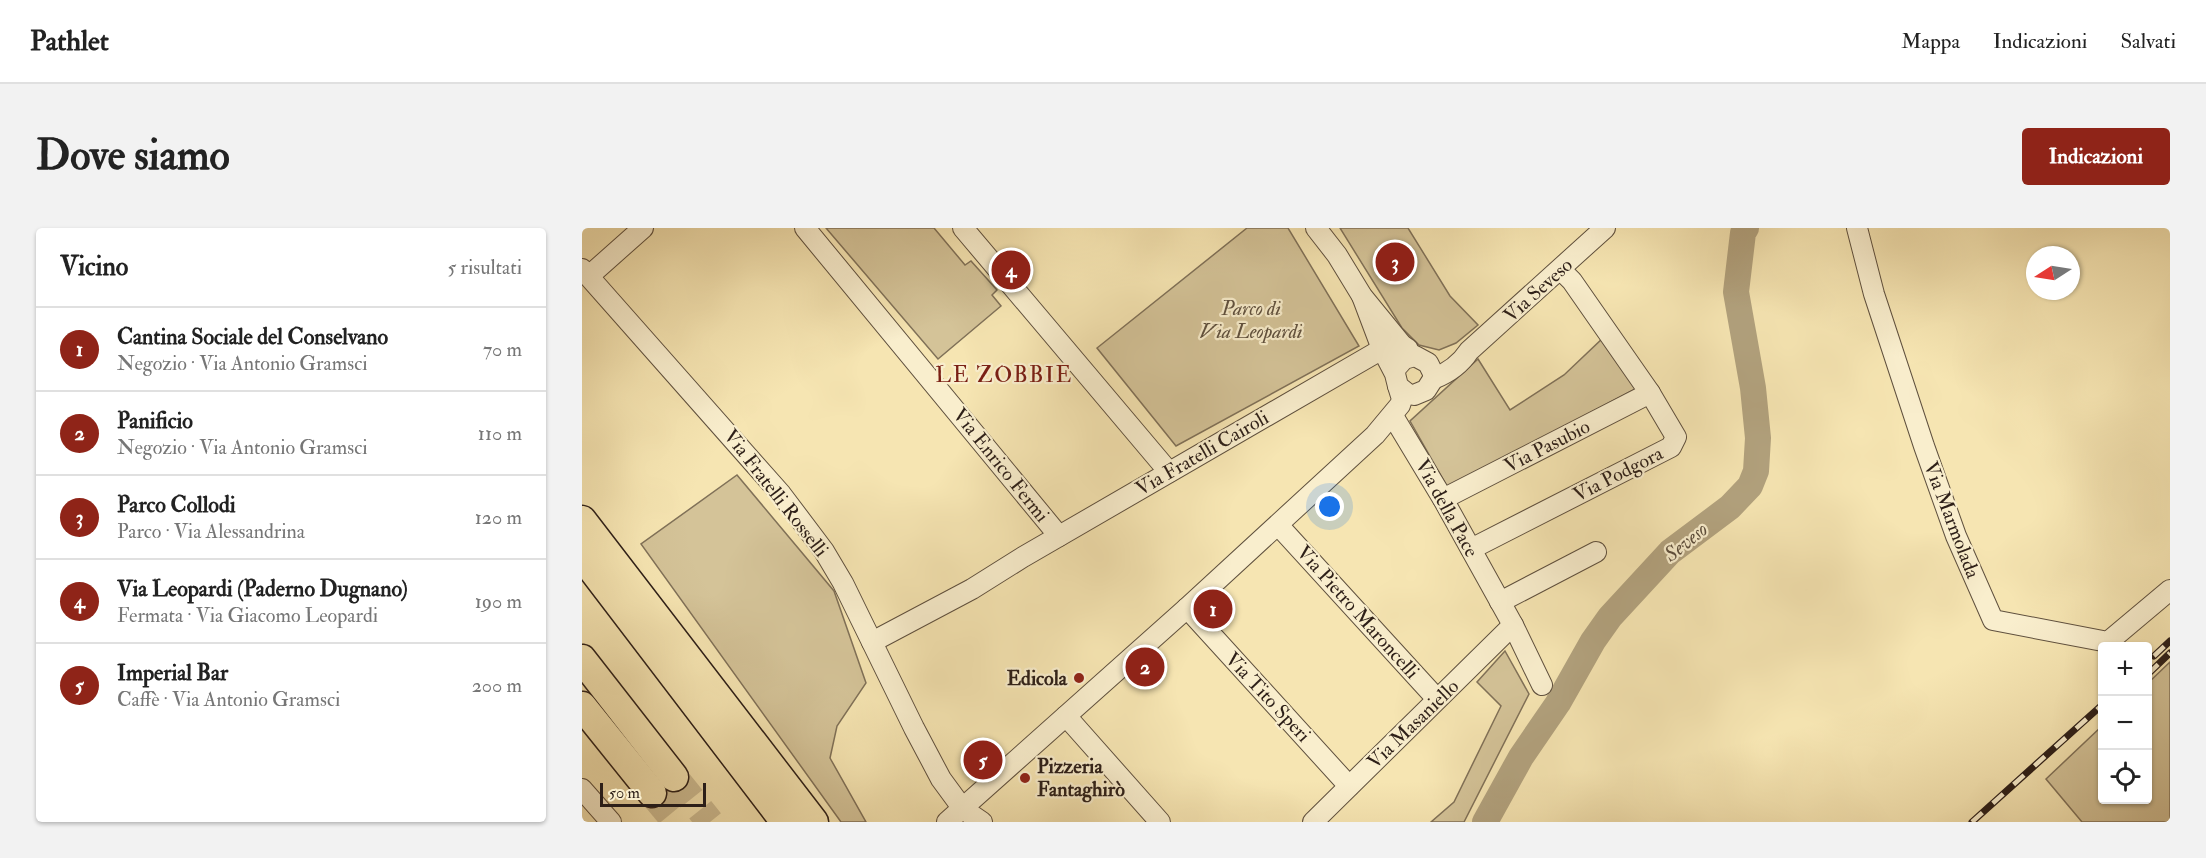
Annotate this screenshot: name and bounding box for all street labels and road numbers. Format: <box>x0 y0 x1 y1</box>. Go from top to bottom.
street label: Via Seveso <box>1498 252 1578 328</box>
street label: Via Enrico Fermi <box>947 403 1055 527</box>
street label: Via Fratelli Cairoli <box>1131 405 1273 501</box>
street label: Via Pasubio <box>1500 414 1594 478</box>
street label: Via Fratelli Rosselli <box>718 424 834 562</box>
street label: Via Podgora <box>1569 440 1668 507</box>
street label: Via della Pace <box>1410 454 1484 562</box>
street label: Via Marmolada <box>1918 458 1986 583</box>
street label: Via Pietro Maroncelli <box>1291 540 1425 684</box>
street label: Via Tito Speri <box>1219 647 1316 748</box>
street label: Via Masaniello <box>1362 674 1464 774</box>

